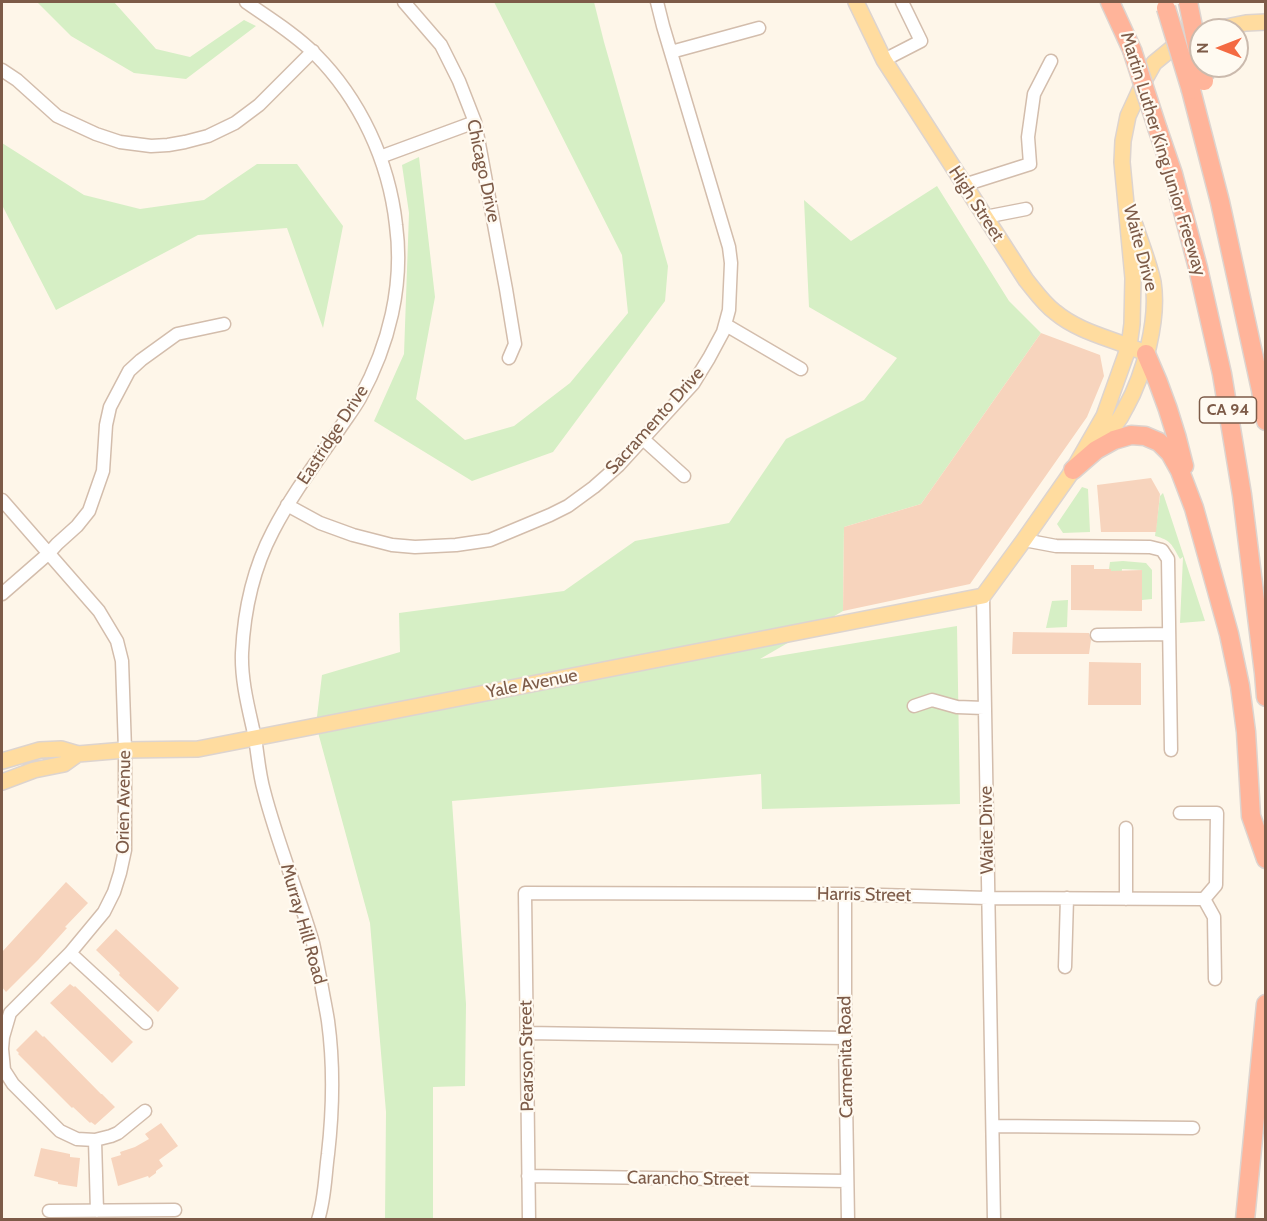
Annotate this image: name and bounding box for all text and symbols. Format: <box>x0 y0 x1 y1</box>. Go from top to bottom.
north arrow <box>1189 18 1249 78</box>
street label: Martin Luther King Junior Freeway <box>1116 30 1210 278</box>
text: N <box>1193 42 1212 54</box>
street label: Chicago Drive <box>462 118 504 224</box>
street label: High Street <box>944 162 1008 246</box>
street label: Waite Drive <box>1118 203 1162 293</box>
street label: Sacramento Drive <box>601 363 709 479</box>
street label: Eastridge Drive <box>293 381 373 489</box>
road number: CA 94 <box>1200 397 1256 423</box>
street label: Yale Avenue <box>485 665 579 703</box>
street label: Orien Avenue <box>112 750 136 854</box>
street label: Waite Drive <box>975 786 999 874</box>
street label: Murray Hill Road <box>275 861 331 987</box>
street label: Harris Street <box>817 883 911 907</box>
street label: Carmenita Road <box>834 996 858 1118</box>
street label: Pearson Street <box>515 1000 539 1112</box>
street label: Carancho Street <box>627 1167 749 1191</box>

